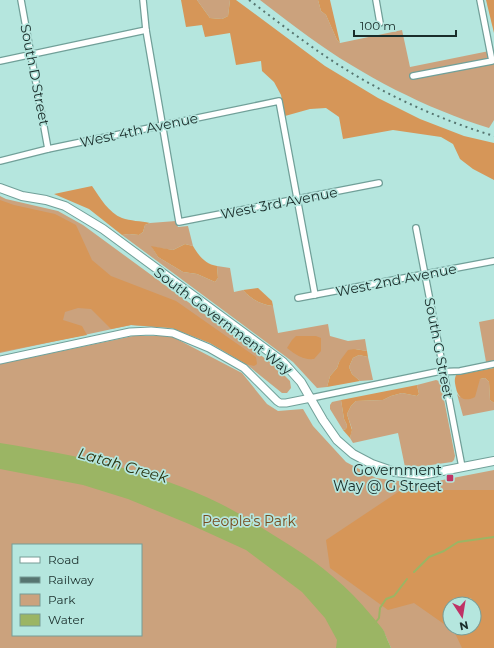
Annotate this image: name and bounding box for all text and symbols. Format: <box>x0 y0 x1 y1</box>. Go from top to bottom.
scale bar <box>354 12 456 38</box>
text: 100 m <box>360 18 396 33</box>
street label: South D Street <box>16 23 54 128</box>
street label: West 4th Avenue <box>78 109 200 151</box>
street label: West 3rd Avenue <box>219 183 339 223</box>
street label: West 2nd Avenue <box>334 259 458 301</box>
street label: South Government Way <box>150 263 296 379</box>
street label: South G Street <box>420 296 458 400</box>
water label: Latah Creek <box>76 443 171 487</box>
place label: Government Way @ G Street <box>333 461 442 495</box>
marker: Government Way @ G Street <box>445 473 455 483</box>
park label: People's Park <box>202 512 297 530</box>
legend <box>12 544 142 636</box>
text: Road <box>48 552 79 567</box>
text: Railway <box>48 572 94 587</box>
text: Park <box>48 592 76 607</box>
north arrow <box>442 596 482 636</box>
text: Water <box>48 612 85 627</box>
text: N <box>458 618 470 634</box>

